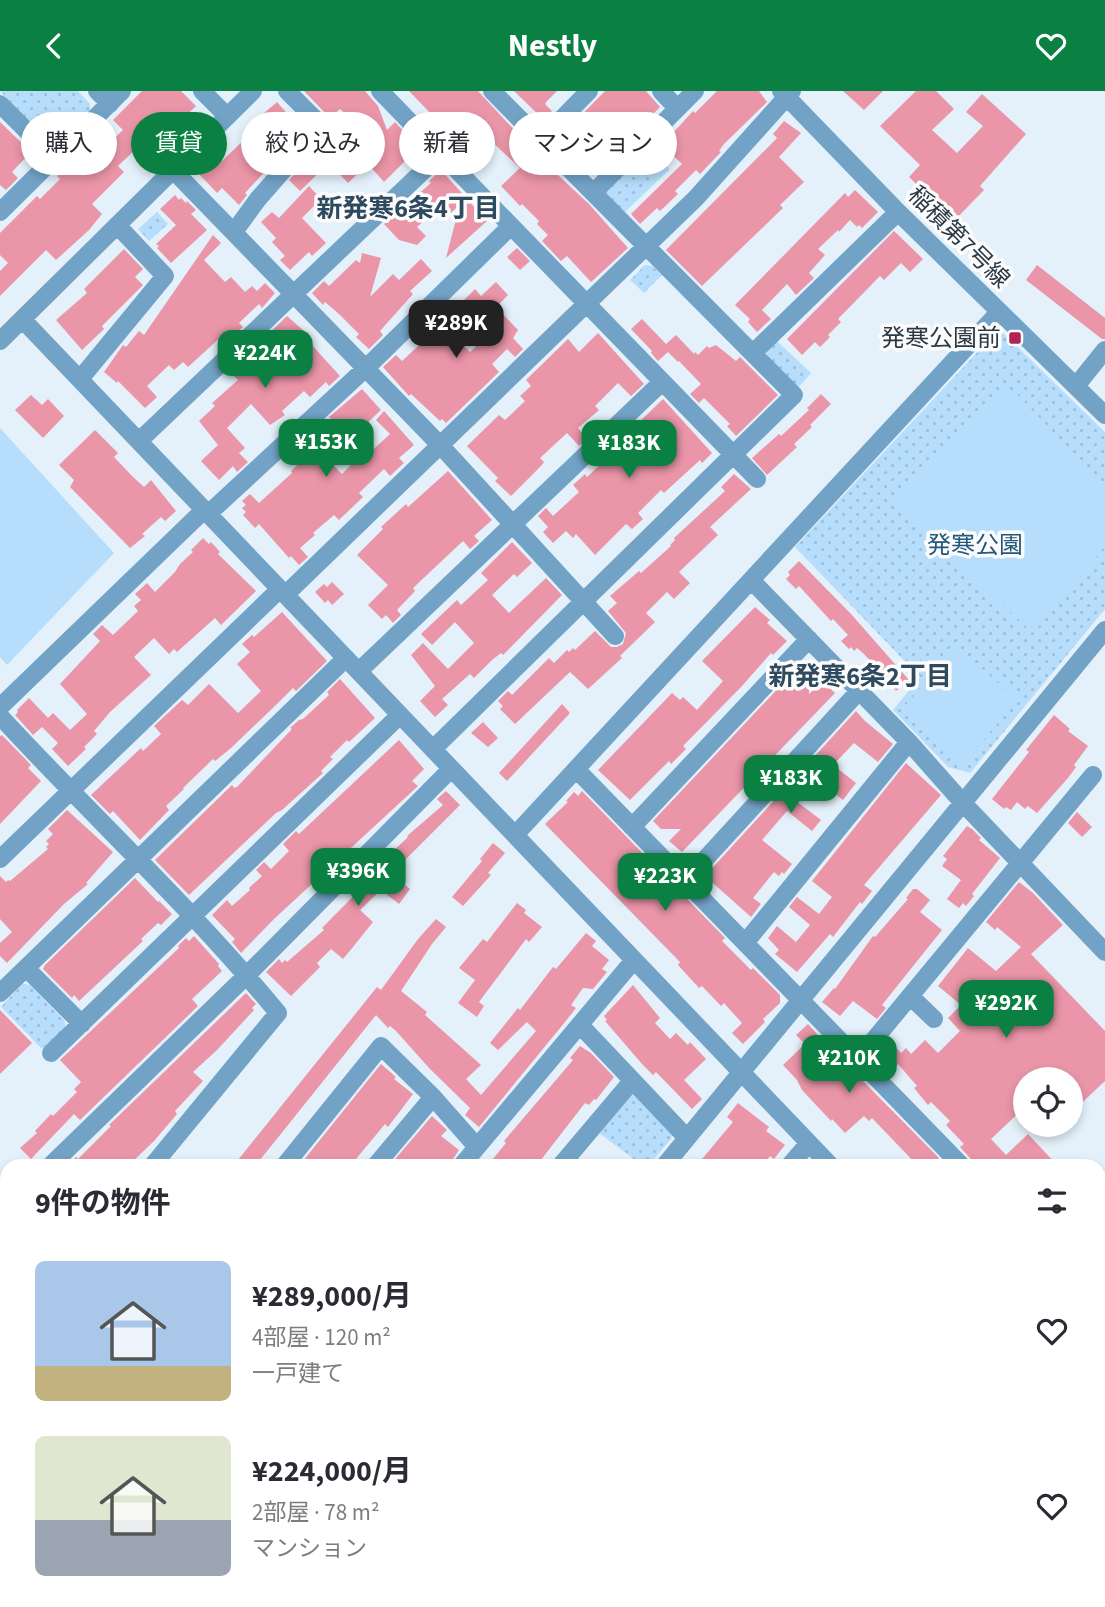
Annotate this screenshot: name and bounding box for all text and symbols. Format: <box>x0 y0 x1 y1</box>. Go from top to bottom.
text: Nestly <box>508 23 597 69</box>
icon: back <box>35 27 73 65</box>
icon: heart <box>1032 27 1070 65</box>
chip: 購入 <box>21 112 117 175</box>
chip: 賃貸 <box>131 112 227 175</box>
chip: 絞り込み <box>241 112 385 175</box>
chip: 新着 <box>399 112 495 175</box>
chip: マンション <box>509 112 677 175</box>
street label: 稲積第7号線 <box>900 178 1018 296</box>
district label: 新発寒6条4丁目 <box>316 190 500 227</box>
pin: ¥289K <box>407 301 505 360</box>
text: ¥289K <box>425 306 487 339</box>
place label: 発寒公園前 <box>881 321 1001 356</box>
marker: 発寒公園前 <box>1007 330 1023 346</box>
pin: ¥224K <box>216 331 314 390</box>
text: ¥224K <box>234 336 296 369</box>
pin: ¥153K <box>277 419 375 479</box>
pin: ¥183K <box>580 421 678 480</box>
text: ¥153K <box>295 425 357 458</box>
text: ¥183K <box>598 426 660 459</box>
park label: 発寒公園 <box>927 528 1023 563</box>
district label: 新発寒6条2丁目 <box>768 658 952 695</box>
pin: ¥183K <box>742 755 840 815</box>
text: ¥183K <box>760 761 822 794</box>
pin: ¥396K <box>309 849 407 908</box>
pin: ¥223K <box>616 853 714 913</box>
text: ¥396K <box>327 854 389 887</box>
text: ¥223K <box>634 859 696 892</box>
pin: ¥292K <box>957 981 1055 1040</box>
text: ¥292K <box>975 986 1037 1019</box>
pin: ¥210K <box>800 1035 898 1095</box>
text: ¥210K <box>818 1041 880 1074</box>
map controls <box>1013 1067 1083 1137</box>
button: locate <box>1013 1067 1083 1137</box>
text: 9件の物件 <box>35 1182 171 1225</box>
icon: filters <box>1033 1182 1071 1220</box>
text: ¥289,000/月 <box>252 1275 412 1318</box>
icon: home <box>91 1289 175 1373</box>
icon: heart <box>1033 1312 1071 1350</box>
text: 4部屋 · 120 m² <box>252 1321 391 1354</box>
text: 一戸建て <box>252 1357 344 1390</box>
text: ¥224,000/月 <box>252 1450 412 1493</box>
icon: home <box>91 1464 175 1548</box>
icon: heart <box>1033 1487 1071 1525</box>
text: 2部屋 · 78 m² <box>252 1496 379 1529</box>
text: マンション <box>252 1532 367 1565</box>

